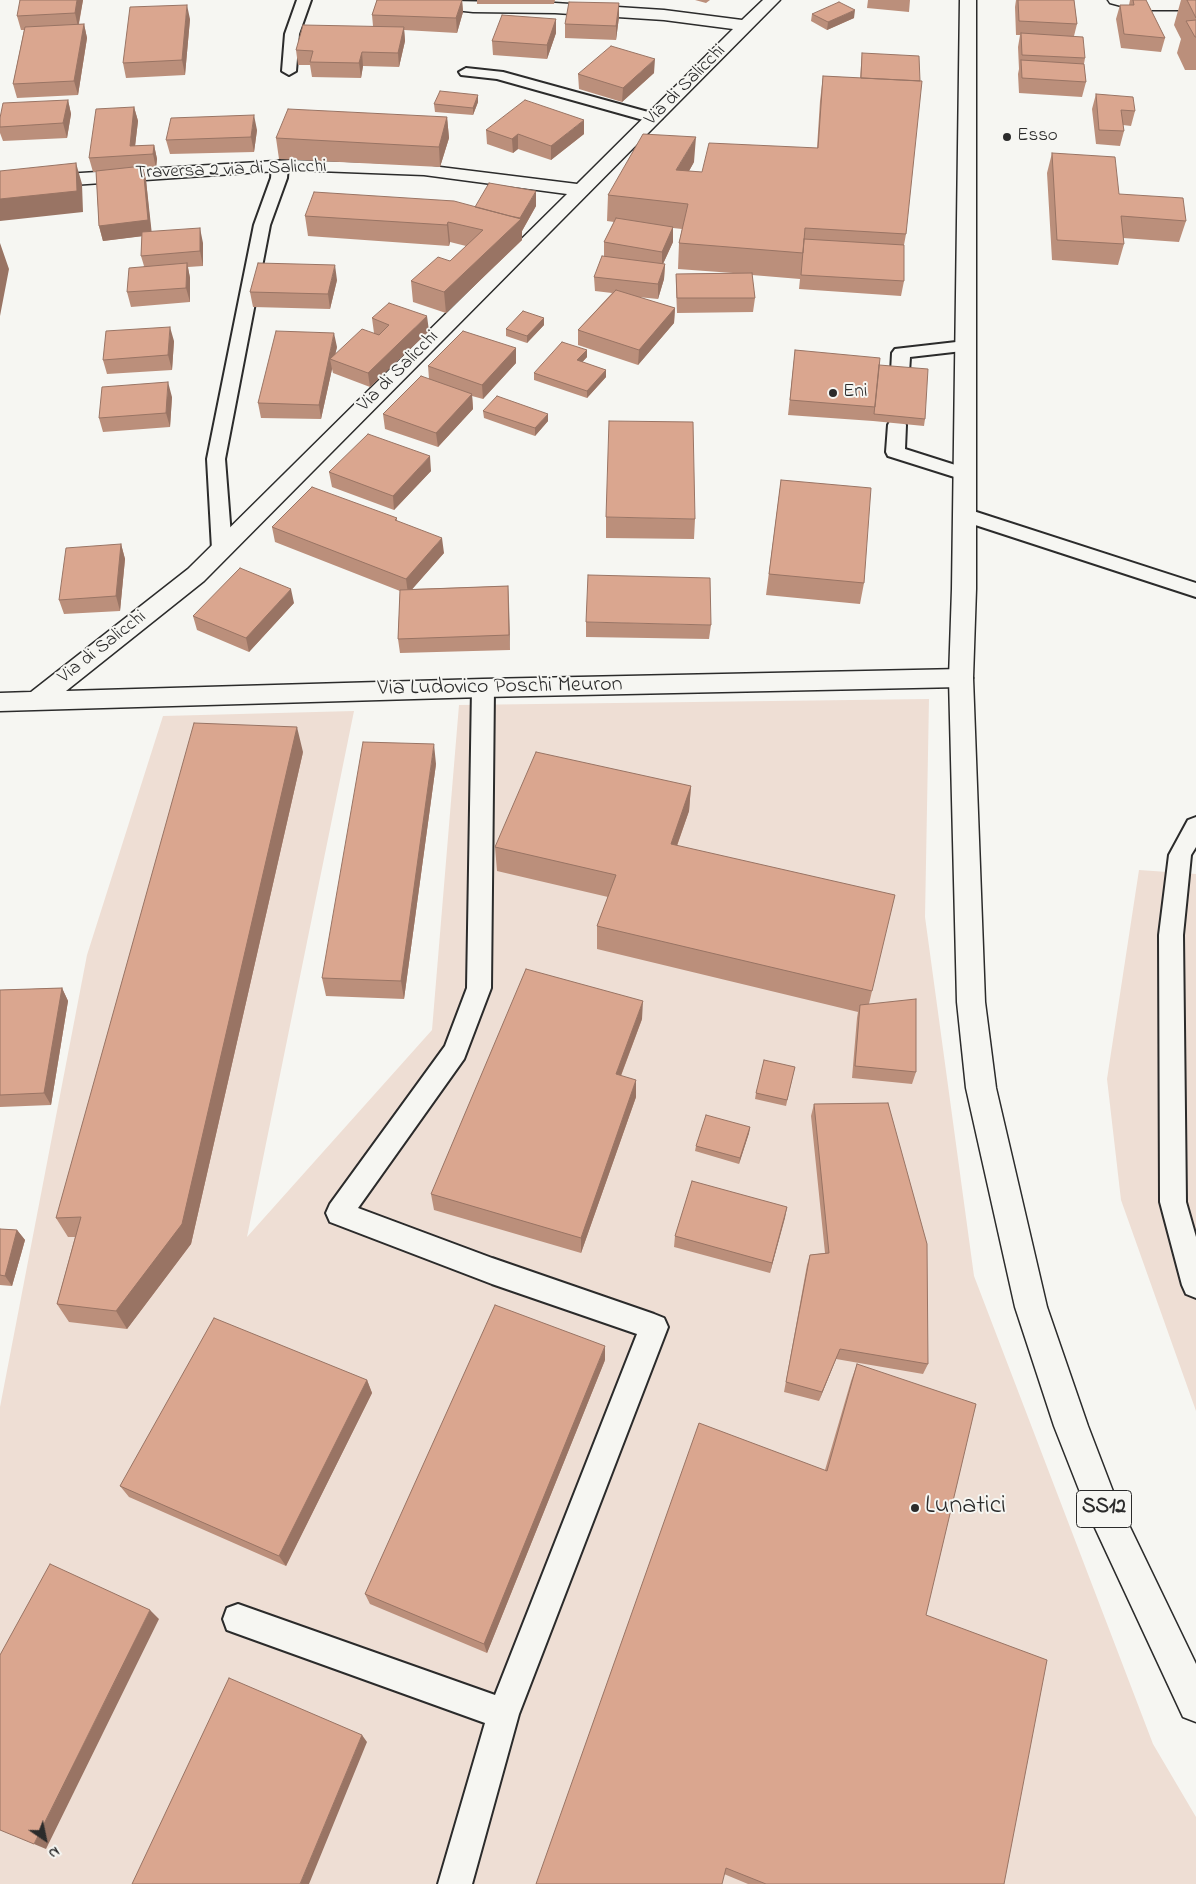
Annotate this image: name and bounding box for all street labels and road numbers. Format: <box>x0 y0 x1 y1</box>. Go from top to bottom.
street label: Via di Salicchi <box>641 41 731 131</box>
street label: Traversa 2 via di Salicchi <box>135 156 327 186</box>
street label: Via di Salicchi <box>354 327 444 417</box>
street label: Via di Salicchi <box>54 607 152 689</box>
street label: Via Ludovico Poschi Meuron <box>377 673 623 703</box>
road number: SS12 <box>1076 1490 1132 1528</box>

